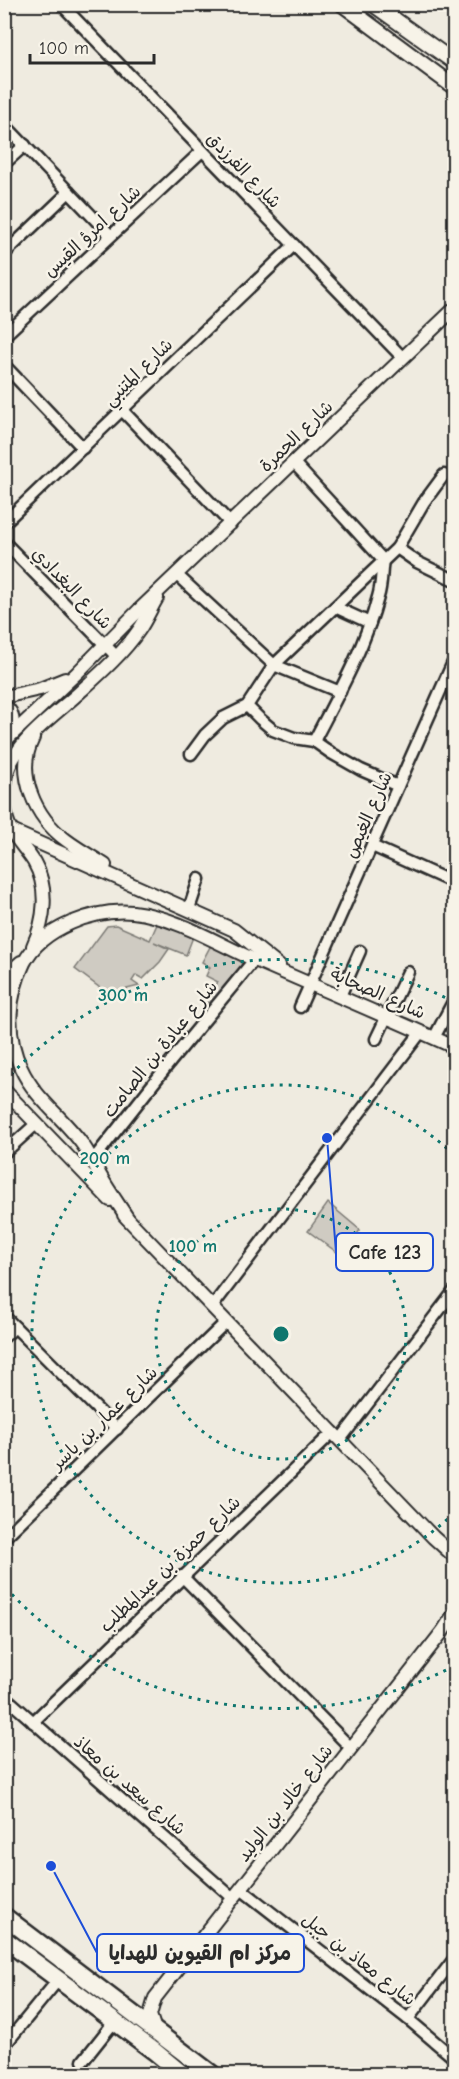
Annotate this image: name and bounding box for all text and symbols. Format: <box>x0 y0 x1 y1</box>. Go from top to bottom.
scale bar <box>30 27 154 65</box>
text: 100 m <box>39 38 89 59</box>
street label: شارع الفرزدق <box>201 128 285 213</box>
street label: شارع امرؤ القيس <box>39 181 146 282</box>
street label: شارع المتنبي <box>99 334 181 414</box>
street label: شارع الحمرة <box>255 396 338 477</box>
street label: شارع البغدادي <box>26 543 116 635</box>
street label: شارع الغيص <box>340 769 398 862</box>
street label: شارع الصحابة <box>327 963 429 1025</box>
street label: شارع عبادة بن الصامت <box>99 977 223 1123</box>
text: 300 m <box>98 985 148 1006</box>
text: 200 m <box>80 1148 130 1169</box>
callout: Cafe 123 <box>336 1233 433 1271</box>
text: 100 m <box>169 1236 217 1257</box>
text: Cafe 123 <box>349 1241 421 1264</box>
centre of rings <box>271 1324 291 1344</box>
street label: شارع عمار بن ياسر <box>45 1362 163 1477</box>
street label: شارع حمزة بن عبدالمطلب <box>96 1492 246 1638</box>
street label: شارع سعد بن معاذ <box>69 1731 190 1840</box>
street label: شارع خالد بن الوليد <box>233 1741 338 1867</box>
street label: شارع معاذ بن جبل <box>297 1908 420 2011</box>
callout: مركز ام القيوين للهدايا <box>97 1934 304 1972</box>
text: مركز ام القيوين للهدايا <box>109 1942 291 1968</box>

